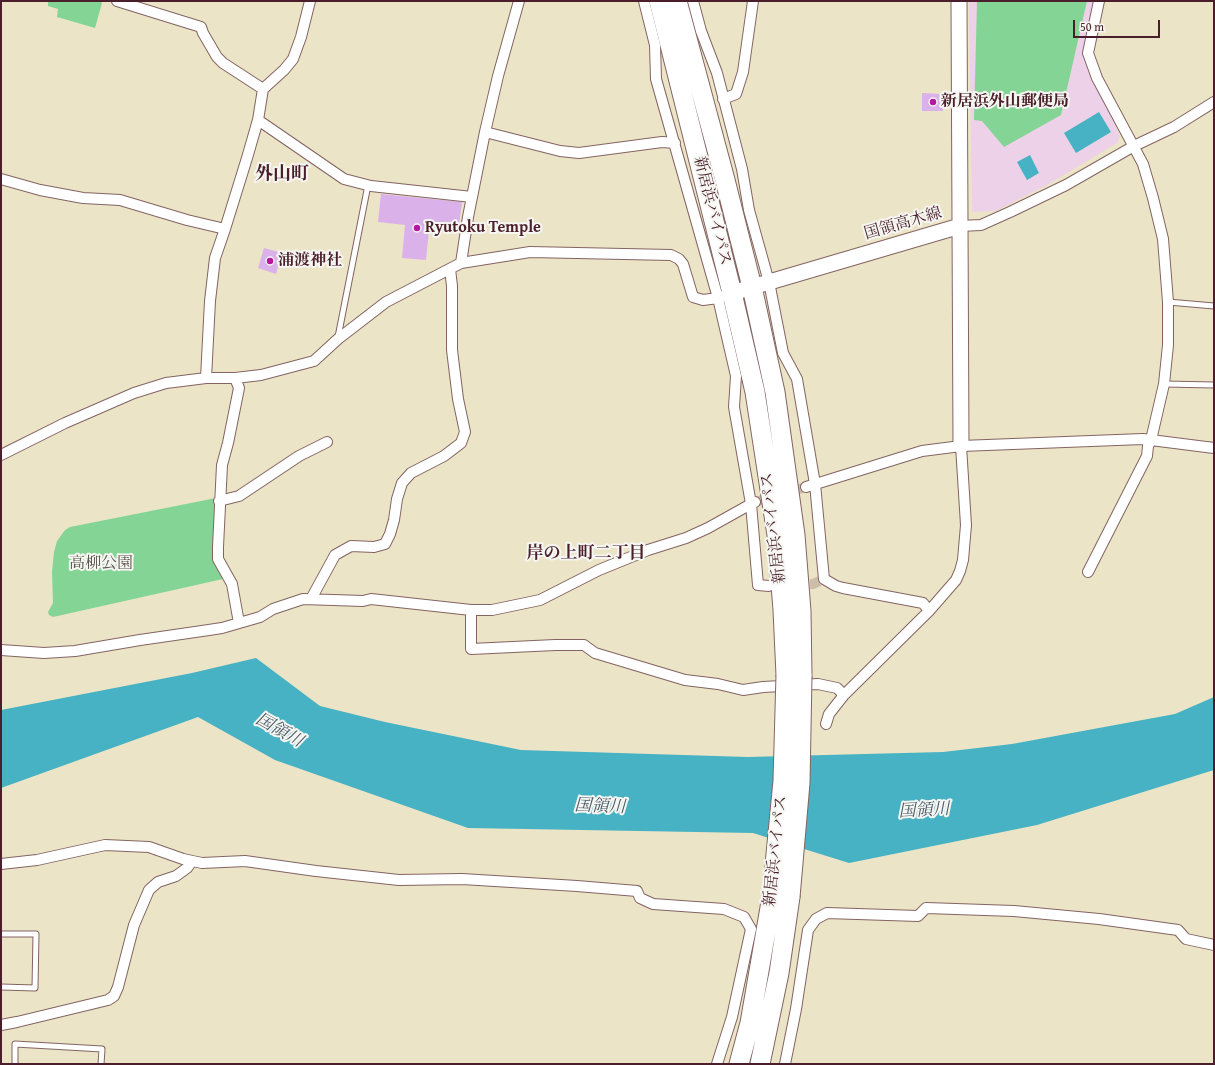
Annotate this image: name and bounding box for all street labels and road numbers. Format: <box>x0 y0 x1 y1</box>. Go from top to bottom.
street label: 新居浜バイパス <box>689 154 735 268</box>
street label: 国領高木線 <box>862 204 944 244</box>
street label: 新居浜バイパス <box>758 471 790 585</box>
street label: 新居浜バイパス <box>761 794 791 908</box>

